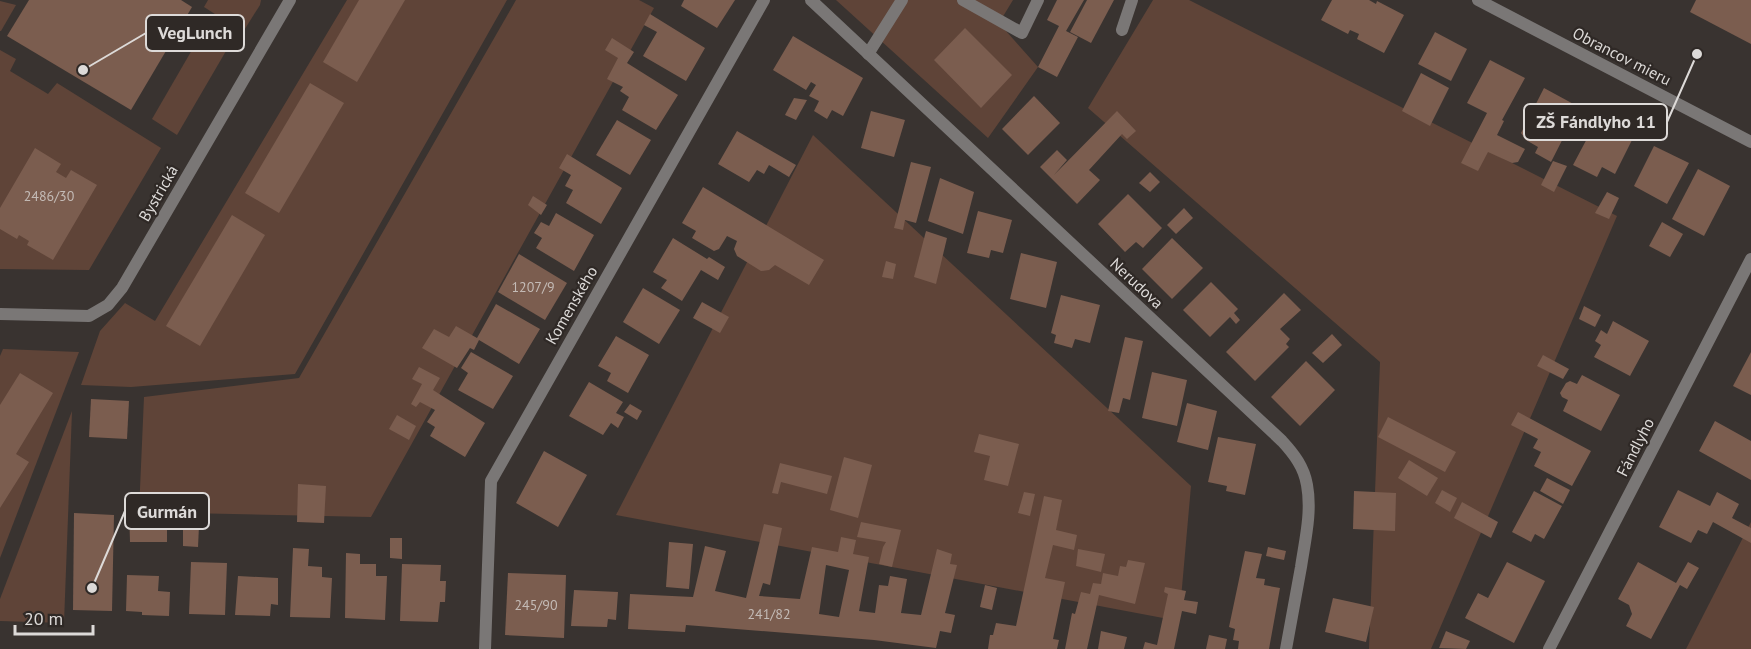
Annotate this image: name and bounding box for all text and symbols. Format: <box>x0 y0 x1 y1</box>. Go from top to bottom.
callout: VegLunch <box>146 15 244 51</box>
text: VegLunch <box>157 21 232 44</box>
street label: Obrancov mieru <box>1569 23 1675 89</box>
callout: ZŠ Fándlyho 11 <box>1524 104 1667 140</box>
text: ZŠ Fándlyho 11 <box>1536 110 1656 133</box>
street label: Bystrická <box>134 161 182 225</box>
house number: 2486/30 <box>24 187 75 205</box>
street label: Nerudova <box>1106 253 1168 313</box>
street label: Komenského <box>541 262 601 348</box>
house number: 1207/9 <box>511 278 555 296</box>
street label: Fándlyho <box>1612 414 1658 480</box>
callout: Gurmán <box>125 493 209 529</box>
text: Gurmán <box>137 500 197 523</box>
house number: 245/90 <box>514 596 558 614</box>
scale bar <box>15 598 93 636</box>
house number: 241/82 <box>747 605 791 623</box>
text: 20 m <box>24 607 63 630</box>

